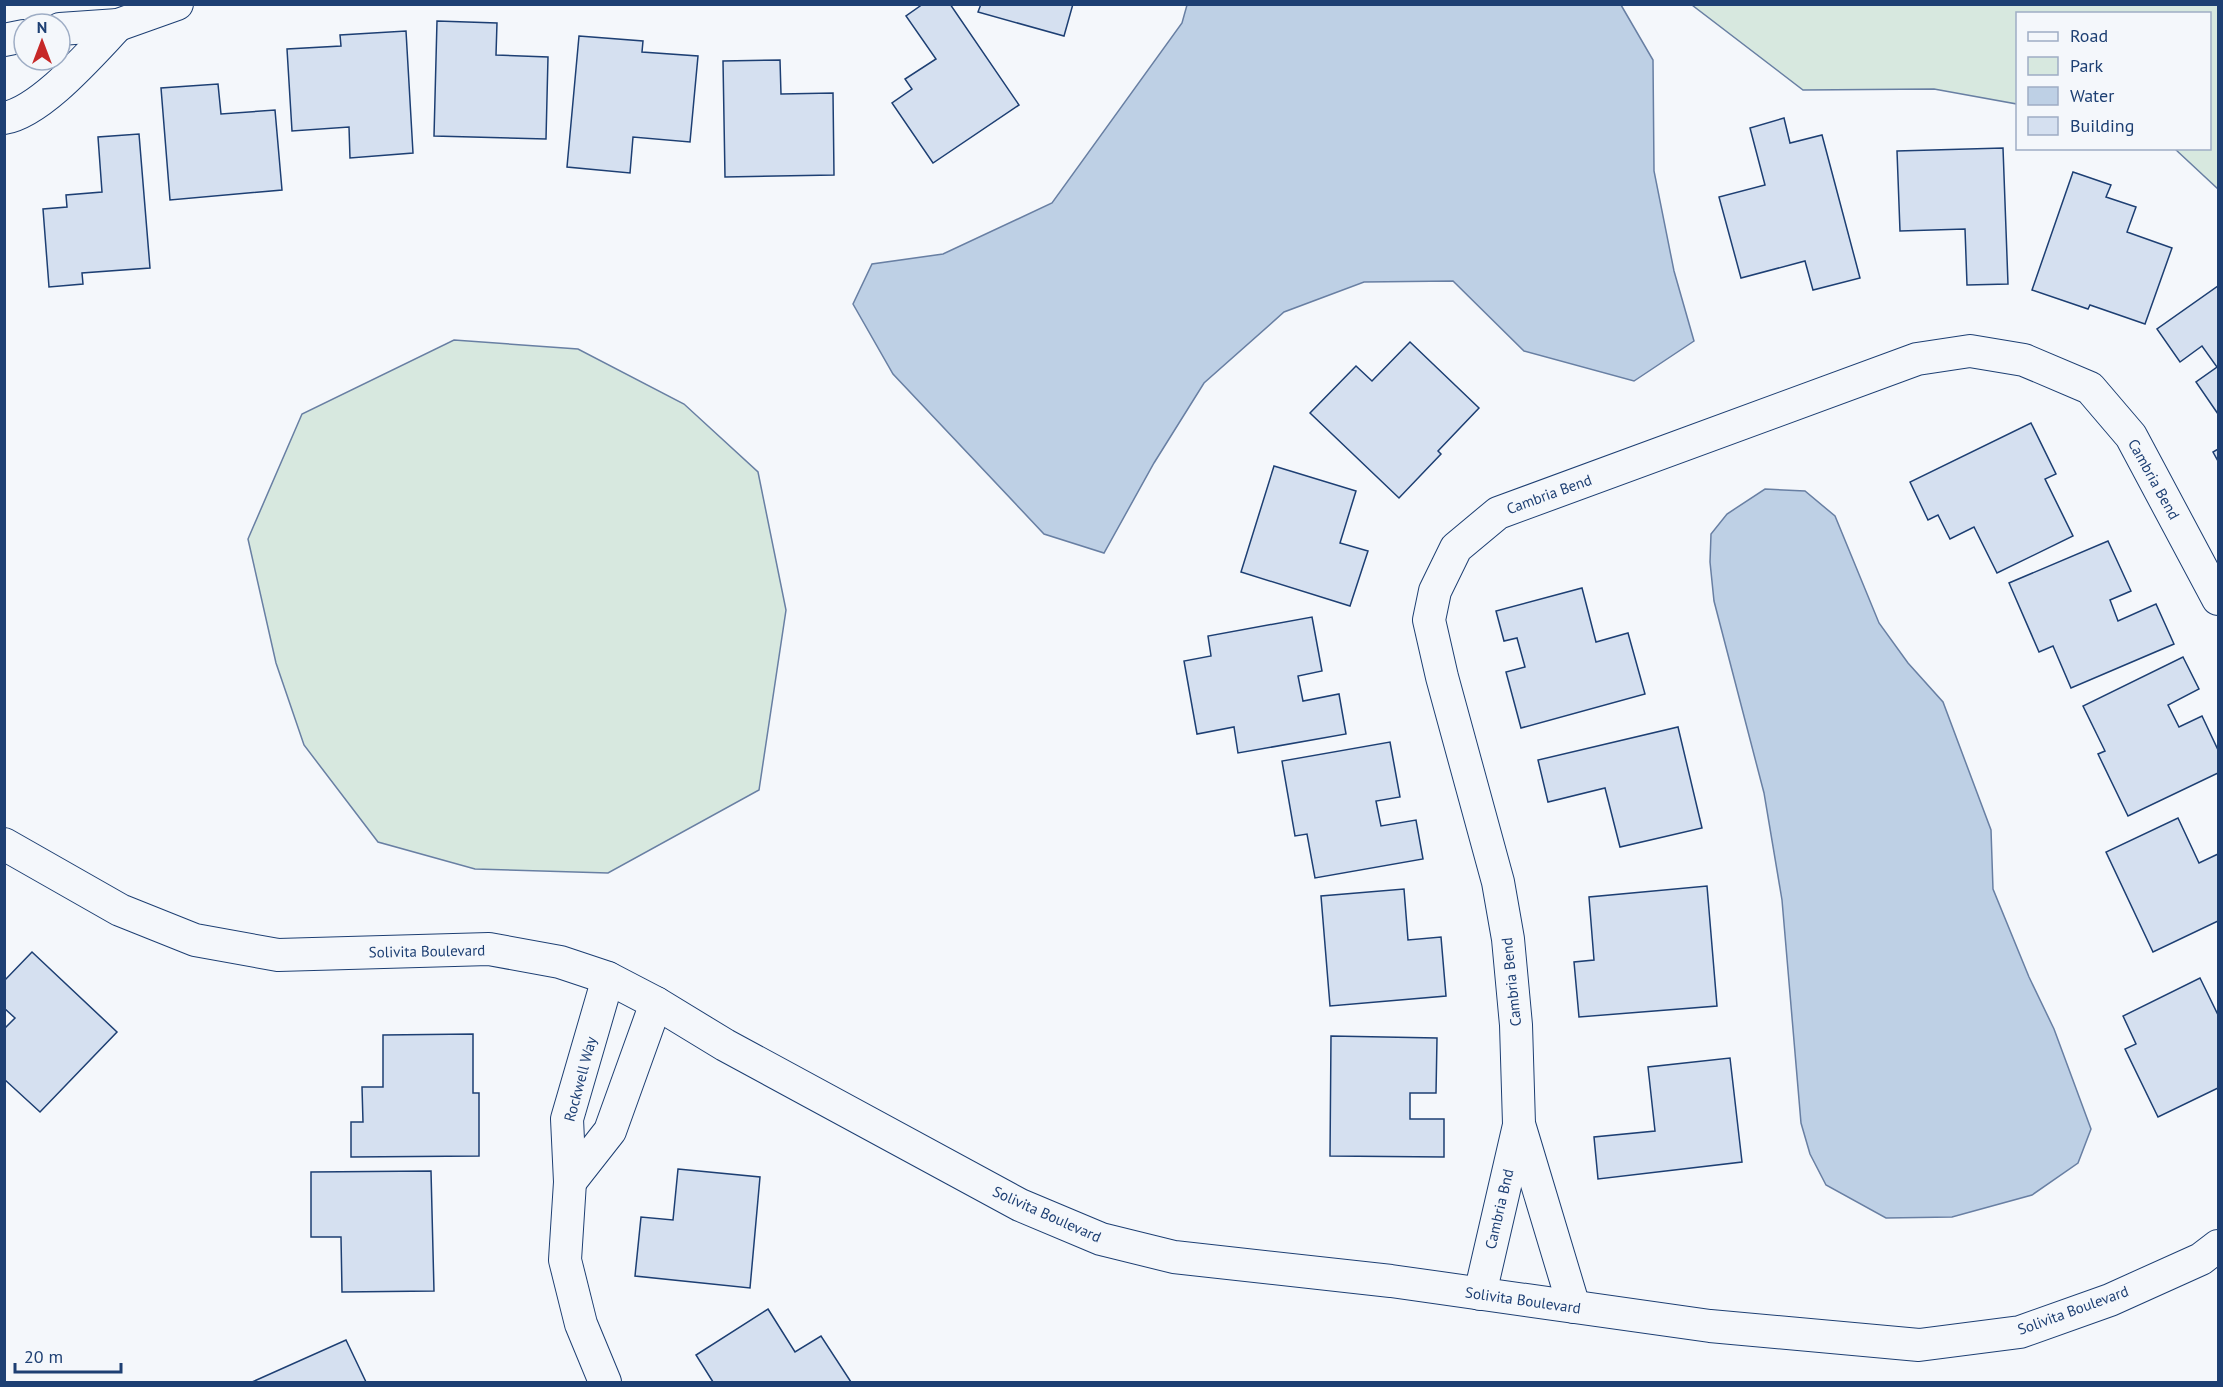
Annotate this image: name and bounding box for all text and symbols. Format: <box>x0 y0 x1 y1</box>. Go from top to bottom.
north arrow <box>12 12 72 72</box>
legend <box>2016 12 2211 150</box>
text: N <box>37 17 47 37</box>
text: Road <box>2070 24 2108 47</box>
text: Park <box>2070 54 2103 77</box>
text: Water <box>2070 84 2114 107</box>
text: Building <box>2070 114 2134 137</box>
street label: Cambria Bend <box>2124 435 2184 523</box>
street label: Cambria Bend <box>1504 470 1594 518</box>
street label: Cambria Bend <box>1497 937 1525 1027</box>
street label: Solivita Boulevard <box>369 940 485 962</box>
street label: Rockwell Way <box>560 1034 600 1124</box>
street label: Cambria Bnd <box>1481 1167 1517 1251</box>
street label: Solivita Boulevard <box>990 1182 1104 1246</box>
street label: Solivita Boulevard <box>2015 1281 2131 1339</box>
street label: Solivita Boulevard <box>1464 1282 1582 1318</box>
scale bar <box>15 1336 122 1374</box>
text: 20 m <box>24 1345 63 1368</box>

